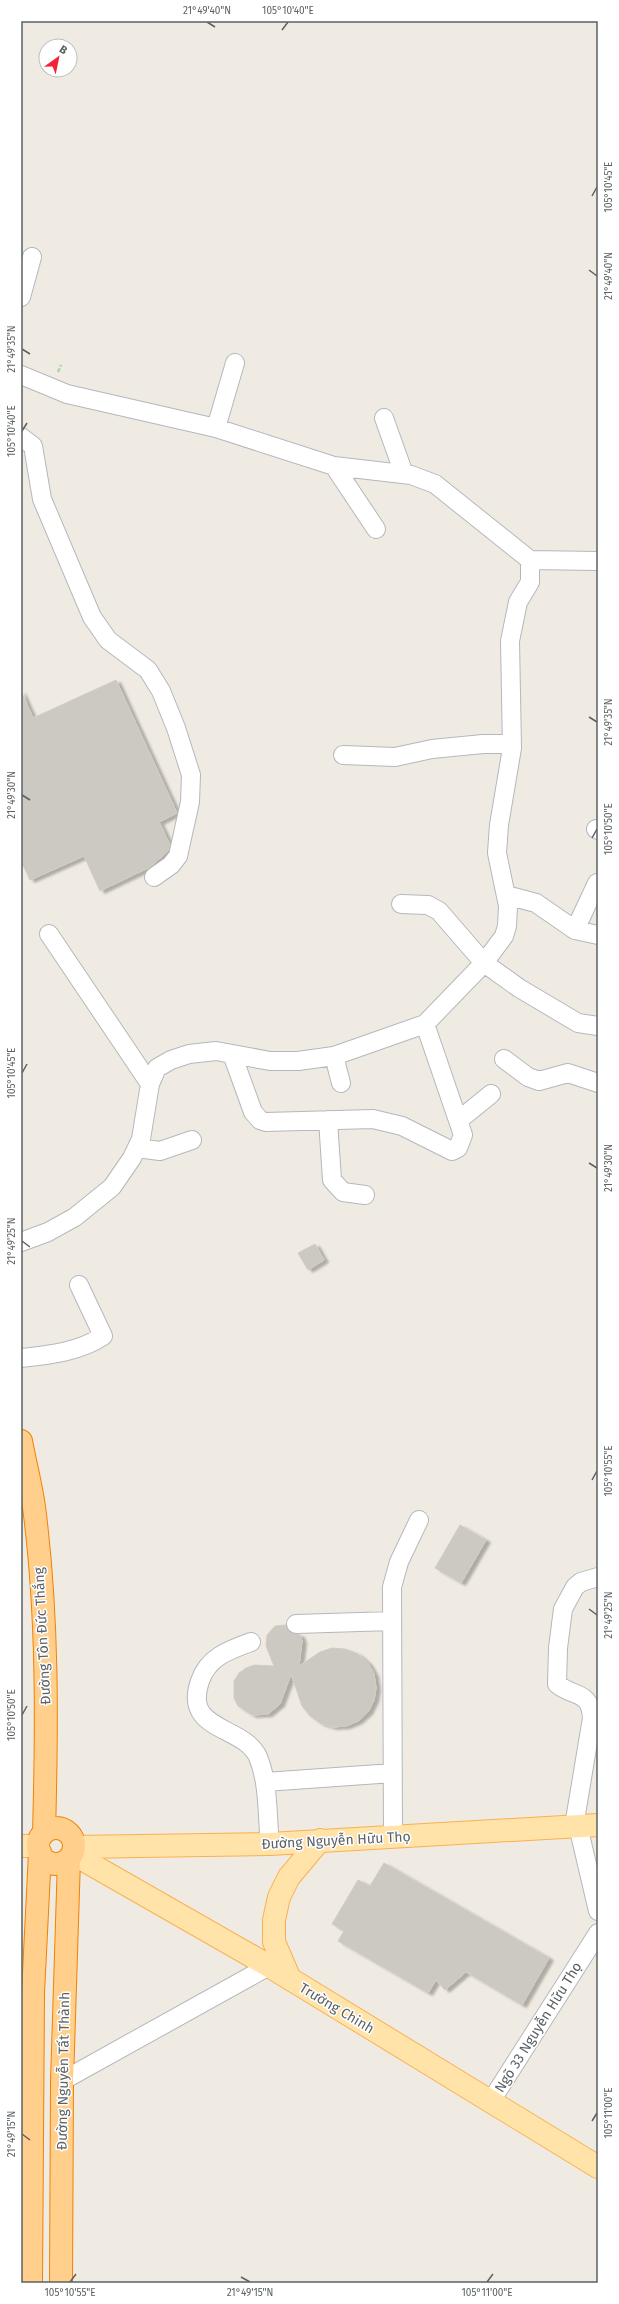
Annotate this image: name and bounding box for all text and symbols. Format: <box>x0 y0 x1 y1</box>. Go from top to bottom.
text: 21°49'40"N <box>183 5 231 17</box>
text: 105°10'40"E <box>262 5 314 17</box>
north arrow <box>38 38 78 78</box>
text: B <box>57 43 70 57</box>
text: 105°10'45"E <box>603 162 615 212</box>
text: 21°49'40"N <box>603 252 615 300</box>
text: 21°49'35"N <box>6 325 18 373</box>
text: 105°10'40"E <box>6 405 18 457</box>
text: 21°49'35"N <box>603 698 615 746</box>
text: 21°49'30"N <box>6 771 18 819</box>
text: 105°10'50"E <box>603 803 615 855</box>
text: 105°10'45"E <box>6 1048 18 1098</box>
text: 21°49'30"N <box>603 1144 615 1192</box>
text: 21°49'25"N <box>6 1217 18 1265</box>
text: 105°10'55"E <box>603 1445 615 1497</box>
street label: Đường Tôn Đức Thắng <box>29 1566 55 1705</box>
text: 21°49'25"N <box>603 1591 615 1639</box>
text: 105°10'50"E <box>6 1689 18 1741</box>
street label: Đường Nguyễn Hữu Thọ <box>261 1828 411 1853</box>
street label: Ngõ 33 Nguyễn Hữu Thọ <box>491 1959 586 2096</box>
street label: Trường Chinh <box>296 1979 377 2037</box>
street label: Đường Nguyễn Tất Thành <box>53 1992 73 2150</box>
text: 105°11'00"E <box>603 2087 615 2139</box>
text: 21°49'15"N <box>6 2111 18 2157</box>
text: 105°10'55"E <box>44 2287 96 2299</box>
text: 21°49'15"N <box>227 2287 273 2299</box>
text: 105°11'00"E <box>461 2287 513 2299</box>

